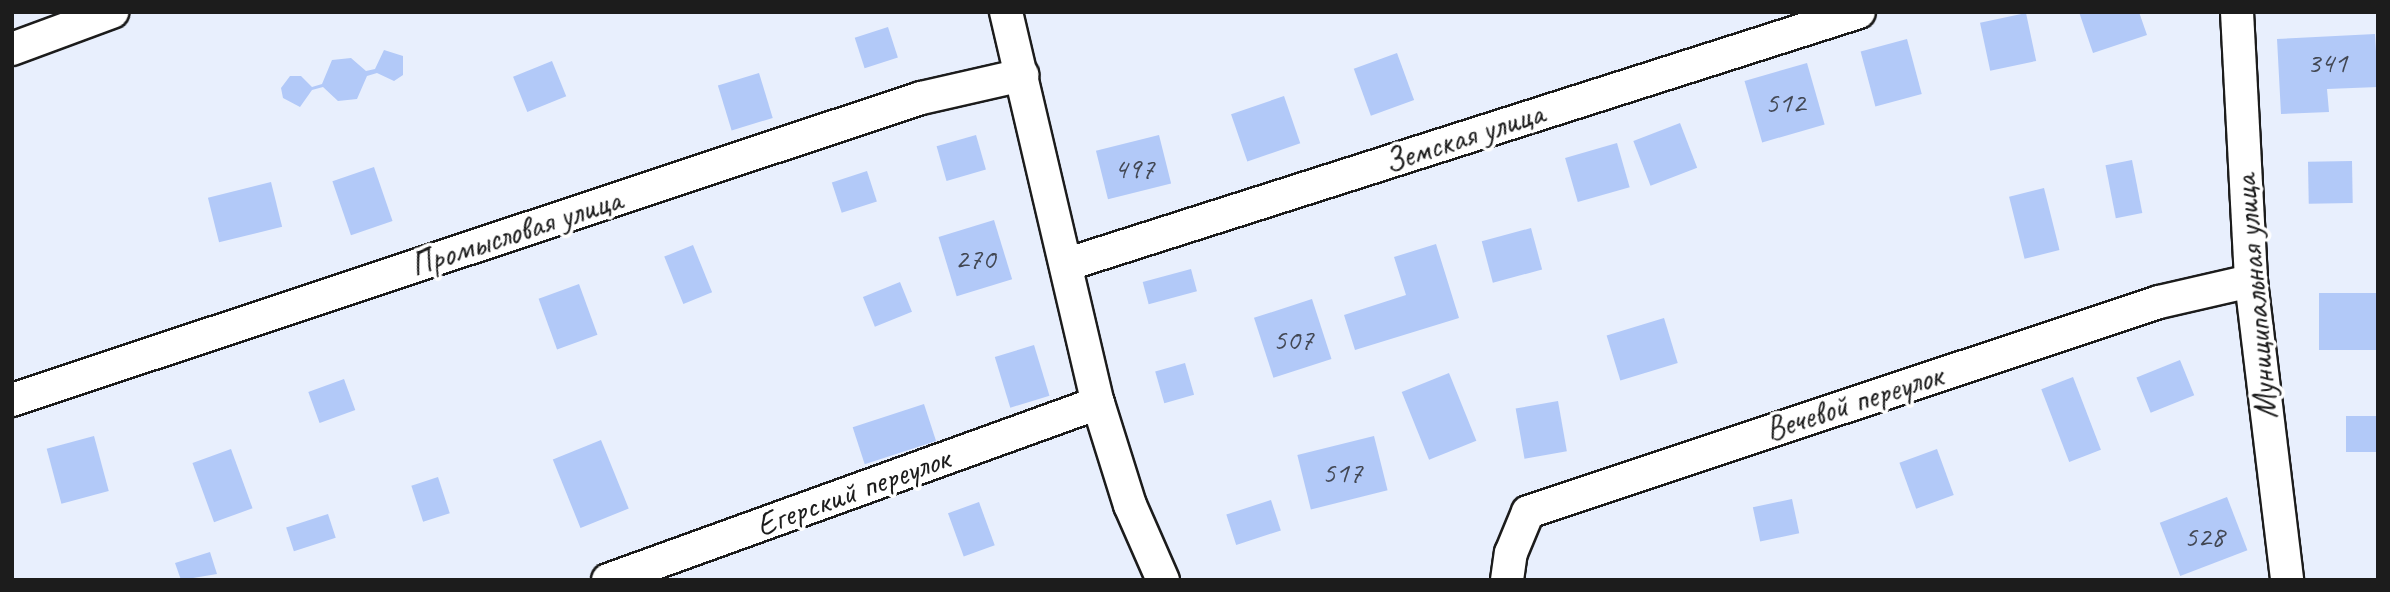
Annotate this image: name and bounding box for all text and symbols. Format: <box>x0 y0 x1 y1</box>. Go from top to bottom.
house number: 341 <box>2307 44 2347 80</box>
house number: 512 <box>1765 84 1805 120</box>
street label: Земская улица <box>1379 94 1549 182</box>
house number: 497 <box>1114 150 1154 186</box>
street label: Муниципальная улица <box>2226 173 2286 421</box>
street label: Промысловая улица <box>405 180 627 286</box>
house number: 270 <box>955 240 995 276</box>
house number: 507 <box>1273 321 1313 357</box>
street label: Вечевой переулок <box>1761 356 1947 450</box>
street label: Егерский переулок <box>751 439 955 545</box>
house number: 517 <box>1322 454 1362 490</box>
house number: 528 <box>2184 518 2224 554</box>

